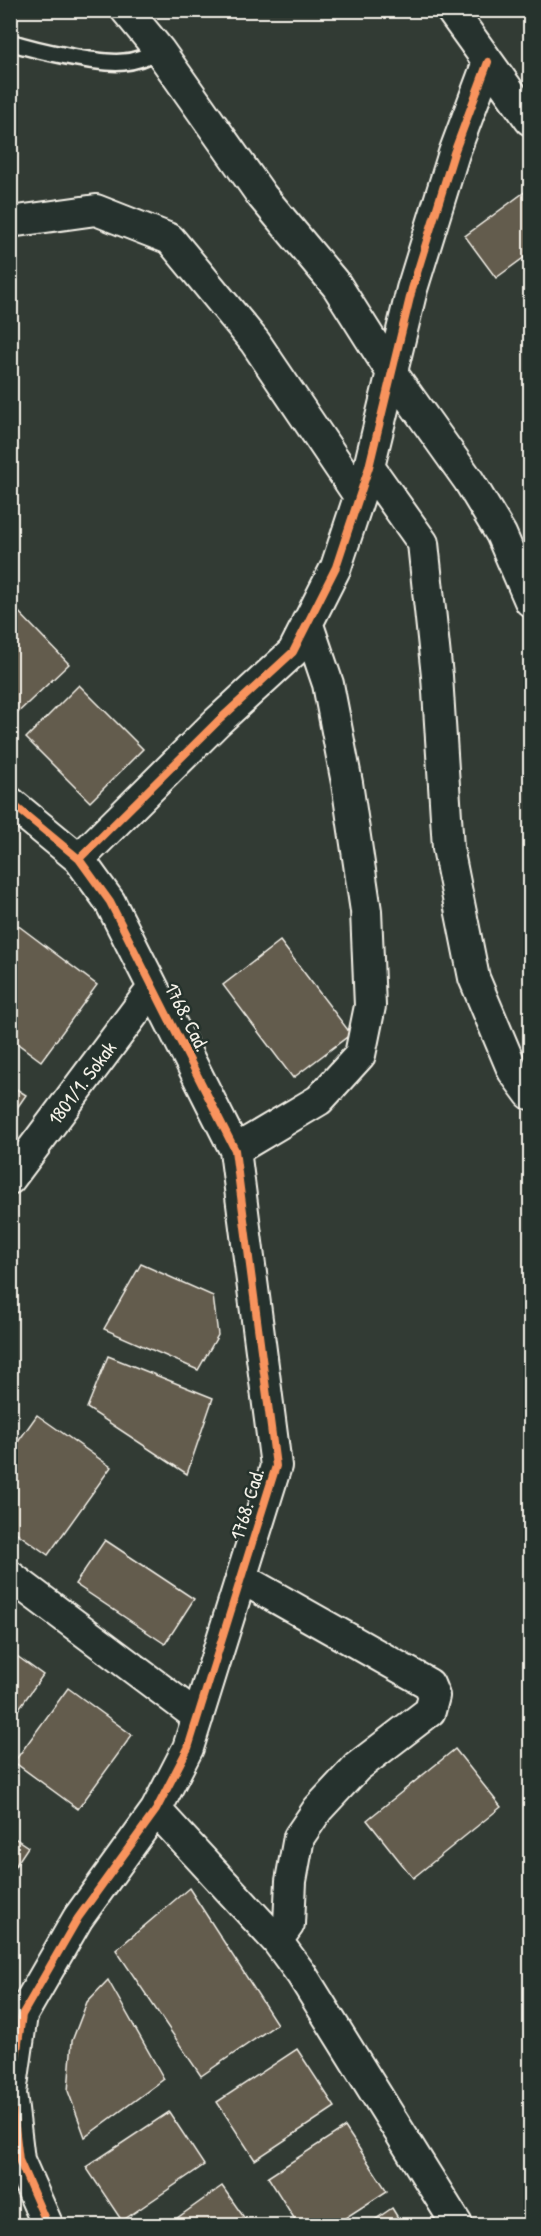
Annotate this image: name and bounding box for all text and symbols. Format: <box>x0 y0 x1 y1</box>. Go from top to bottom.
street label: 1768. Cad. <box>159 978 216 1056</box>
street label: 1801/1. Sokak <box>41 1035 122 1130</box>
street label: 1768. Cad. <box>223 1465 270 1543</box>

